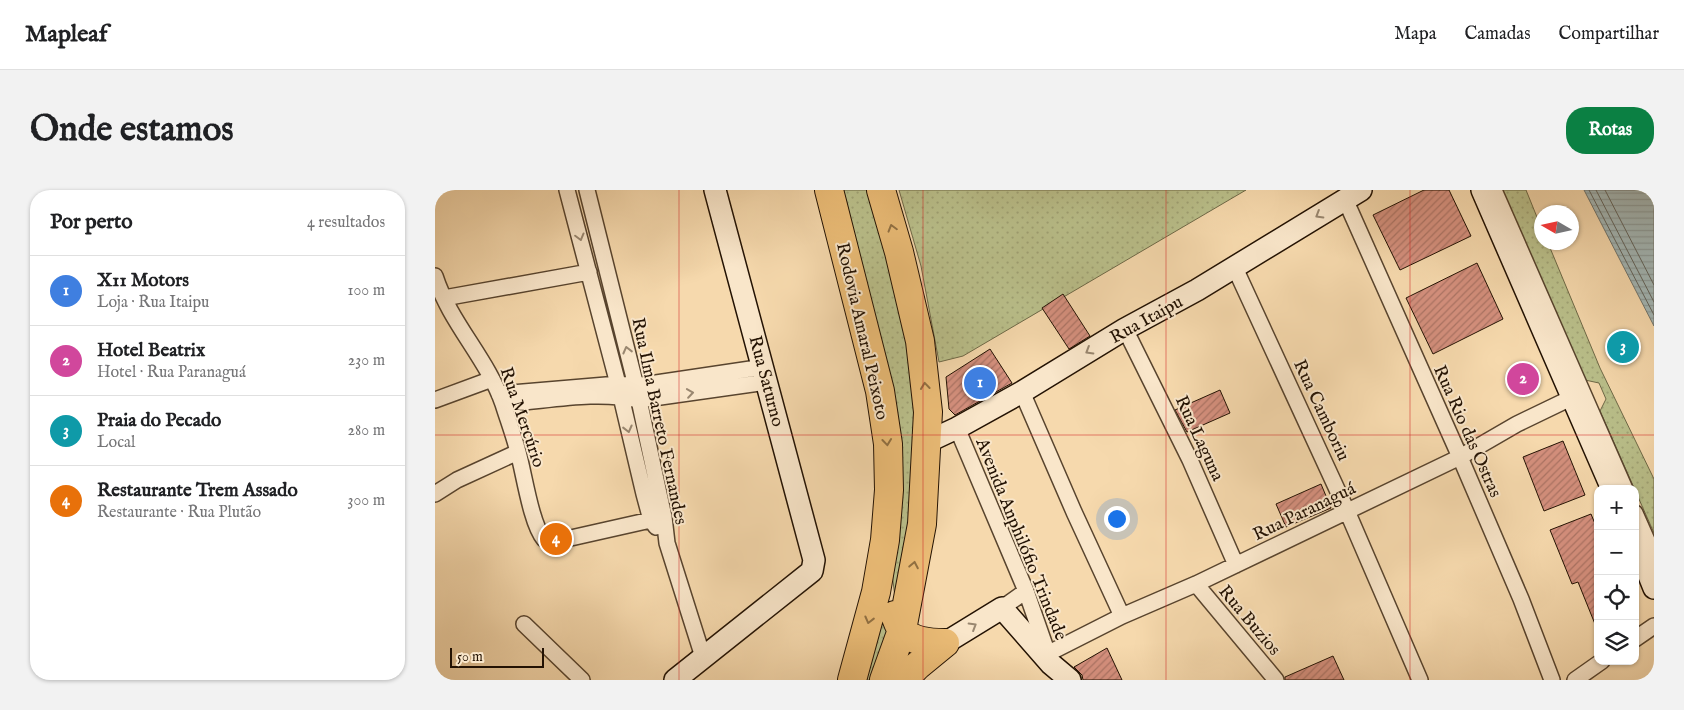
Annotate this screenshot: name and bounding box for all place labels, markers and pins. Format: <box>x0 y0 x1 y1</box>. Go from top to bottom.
pin: 3 <box>1607 328 1639 366</box>
pin: 2 <box>1507 360 1539 398</box>
pin: 1 <box>964 364 996 402</box>
pin: 4 <box>540 520 572 558</box>

